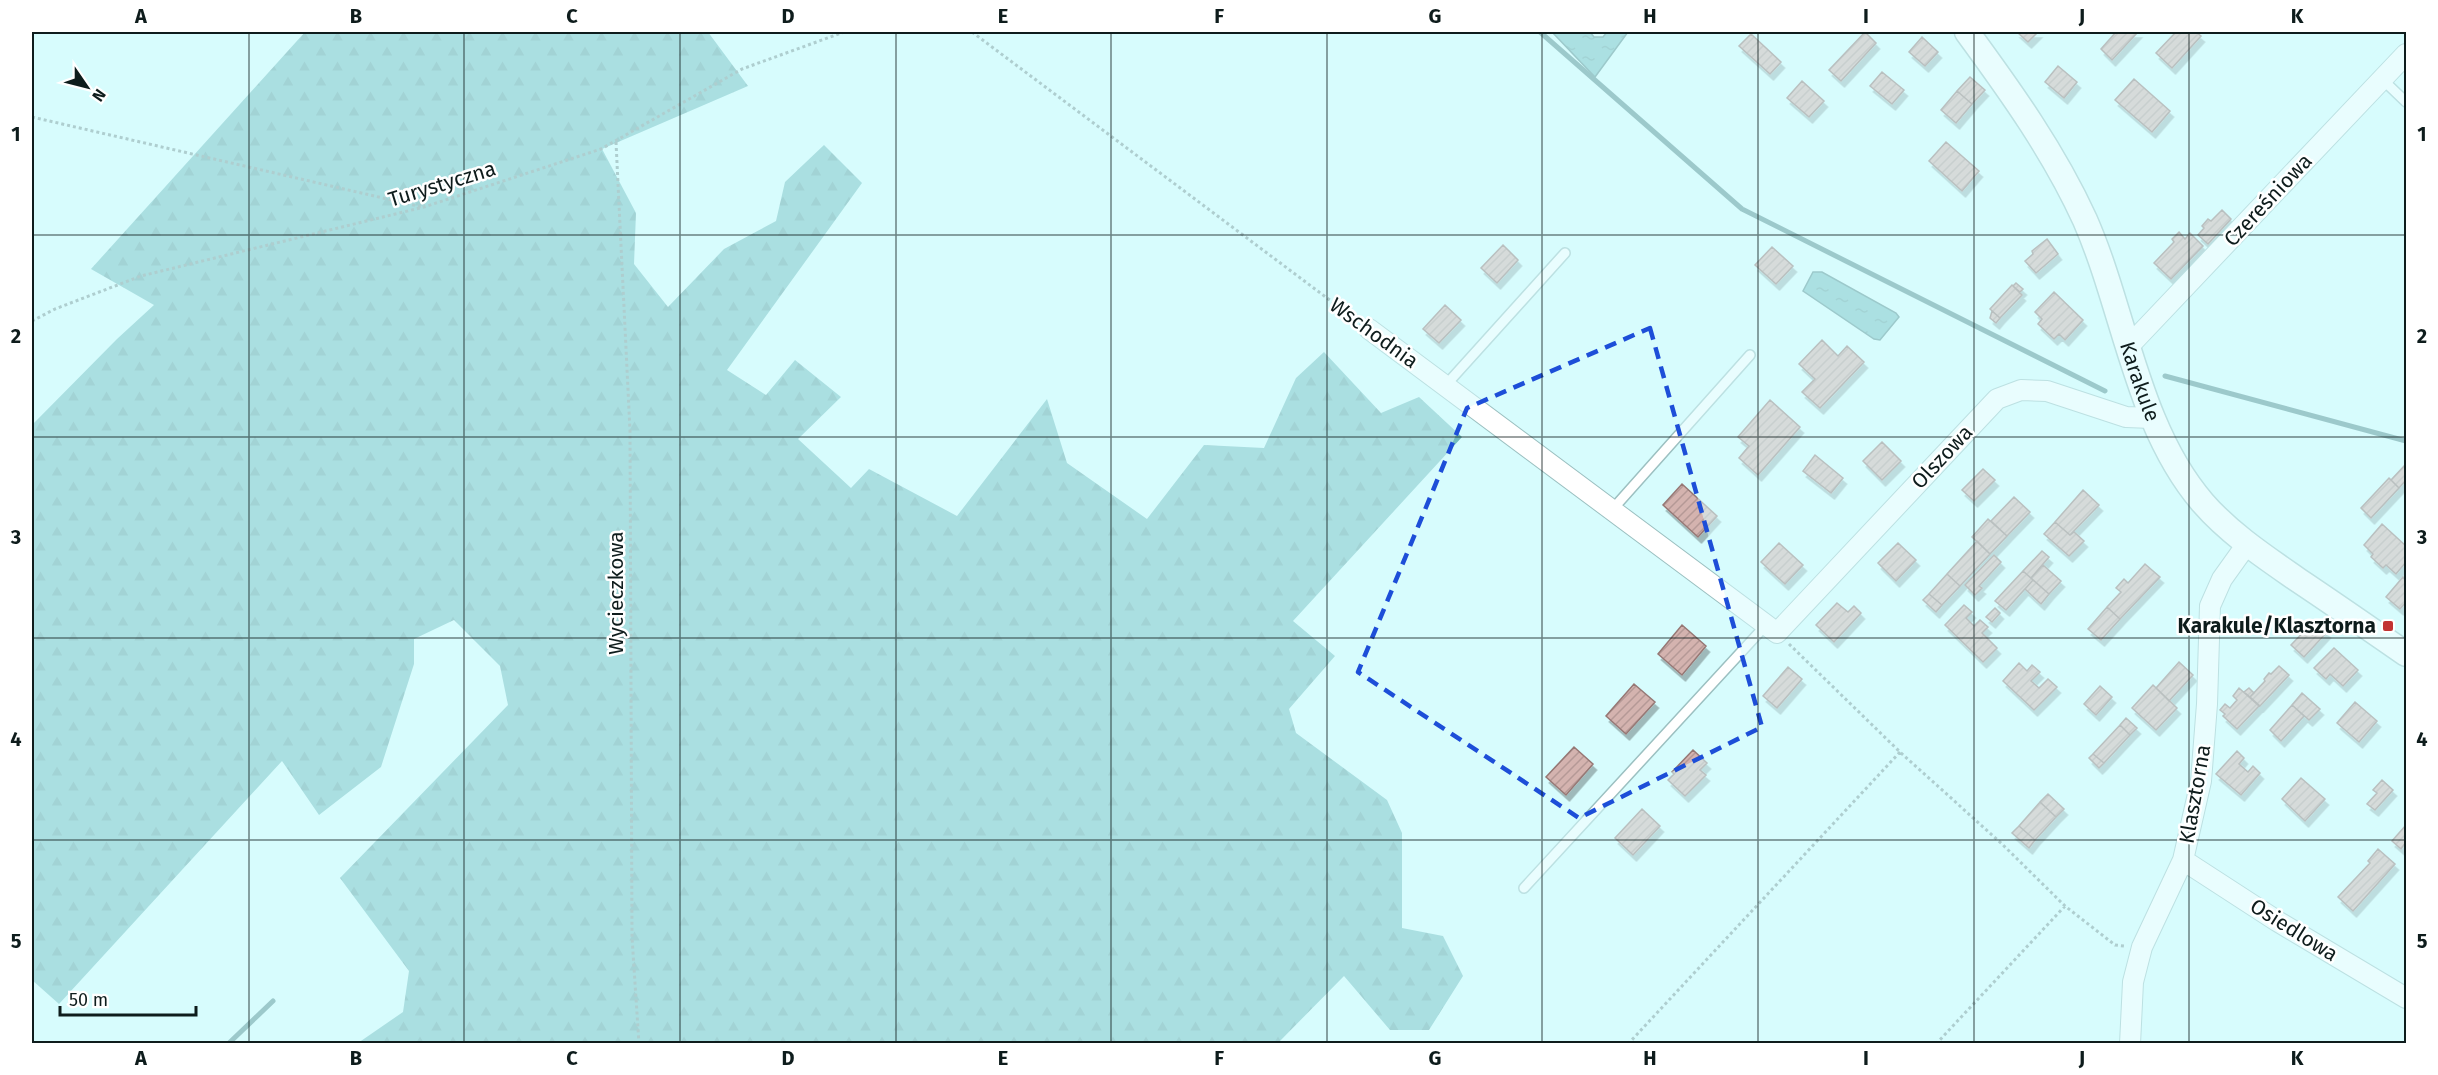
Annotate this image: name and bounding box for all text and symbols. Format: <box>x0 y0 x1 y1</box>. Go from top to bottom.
text: A <box>134 4 148 28</box>
text: B <box>350 4 362 28</box>
text: C <box>566 4 578 28</box>
text: D <box>781 4 795 28</box>
text: E <box>998 4 1008 28</box>
text: F <box>1214 4 1224 28</box>
text: G <box>1429 4 1441 28</box>
text: H <box>1643 4 1657 28</box>
text: I <box>1863 4 1869 28</box>
text: J <box>2078 4 2085 28</box>
text: K <box>2291 4 2304 28</box>
north arrow <box>57 57 117 117</box>
text: N <box>88 86 110 105</box>
text: 1 <box>11 122 21 146</box>
text: 1 <box>2417 122 2427 146</box>
street label: Czereśniowa <box>2218 148 2318 252</box>
street label: Turystyczna <box>385 155 499 213</box>
street label: Wschodnia <box>1324 292 1424 374</box>
text: 2 <box>11 324 21 348</box>
text: 2 <box>2417 324 2427 348</box>
street label: Karakule <box>2114 338 2166 425</box>
street label: Olszowa <box>1906 420 1978 494</box>
text: 3 <box>10 525 21 549</box>
text: 3 <box>2416 525 2427 549</box>
street label: Wycieczkowa <box>603 531 629 655</box>
place label: Karakule/Klasztorna <box>2178 613 2376 639</box>
marker: Karakule/Klasztorna <box>2381 619 2395 633</box>
text: 4 <box>10 727 22 751</box>
text: 4 <box>2416 727 2428 751</box>
street label: Klasztorna <box>2174 743 2216 845</box>
street label: Osiedlowa <box>2245 893 2343 967</box>
text: 5 <box>11 929 22 953</box>
text: 5 <box>2417 929 2428 953</box>
scale bar <box>60 979 196 1017</box>
text: 50 m <box>69 989 108 1011</box>
text: A <box>134 1046 148 1070</box>
text: B <box>350 1046 362 1070</box>
text: C <box>566 1046 578 1070</box>
text: D <box>781 1046 795 1070</box>
text: E <box>998 1046 1008 1070</box>
text: F <box>1214 1046 1224 1070</box>
text: G <box>1429 1046 1441 1070</box>
text: H <box>1643 1046 1657 1070</box>
text: I <box>1863 1046 1869 1070</box>
text: J <box>2078 1046 2085 1070</box>
text: K <box>2291 1046 2304 1070</box>

